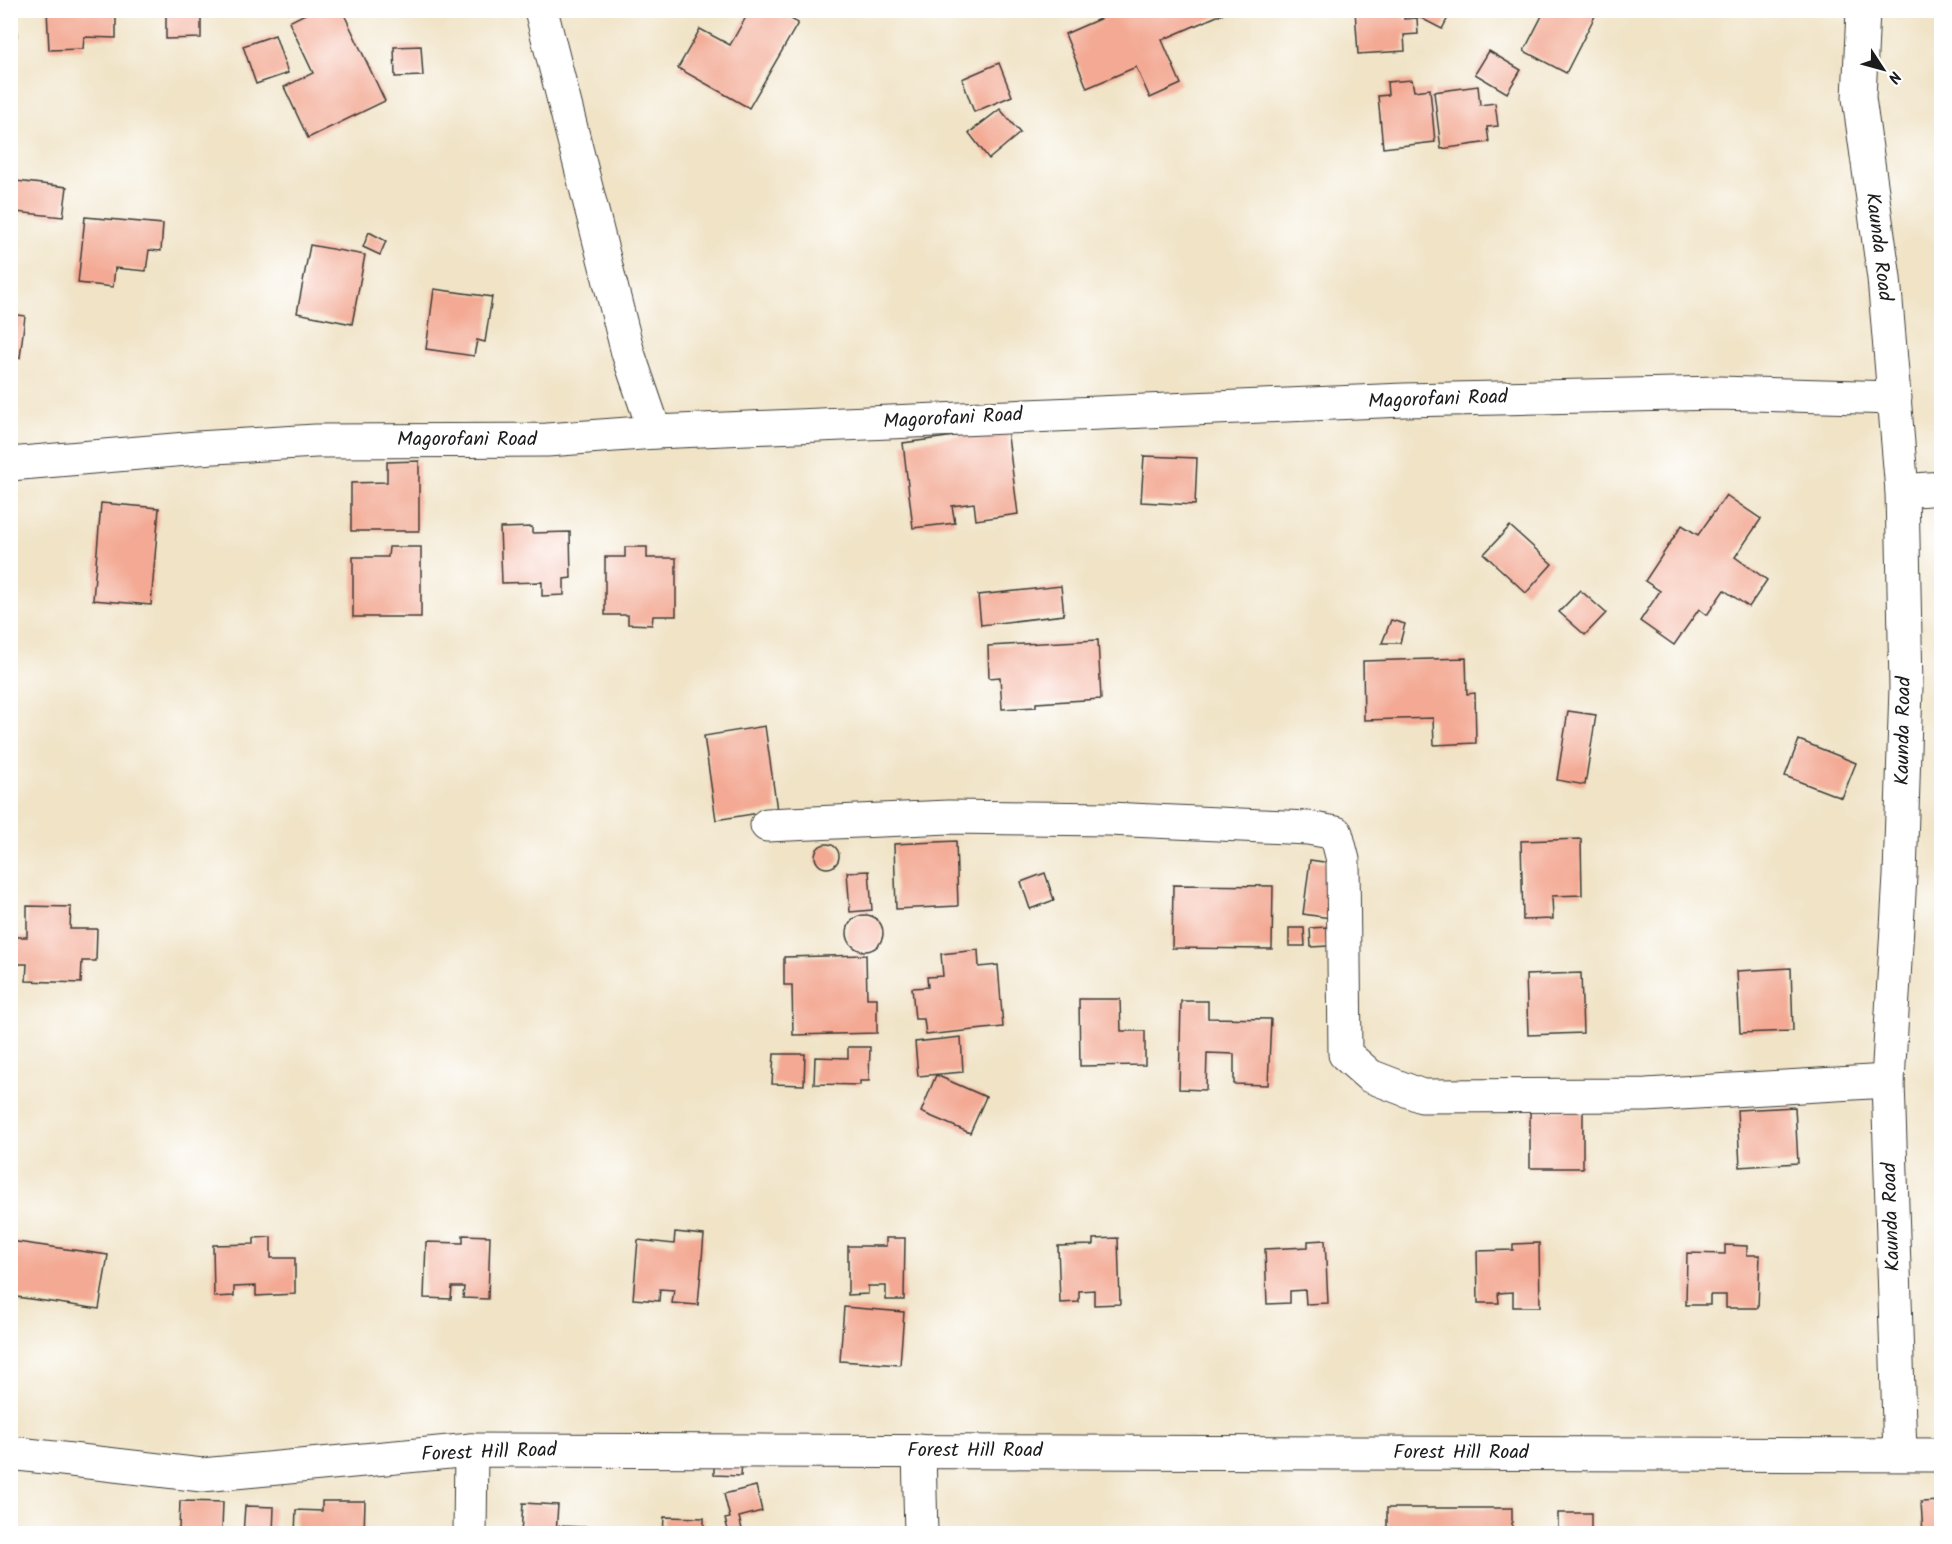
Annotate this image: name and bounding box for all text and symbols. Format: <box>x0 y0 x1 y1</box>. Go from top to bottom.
north arrow <box>1853 39 1913 99</box>
text: N <box>1881 65 1907 88</box>
street label: Kaunda Road <box>1855 191 1901 304</box>
street label: Magorofani Road <box>1368 382 1509 418</box>
street label: Magorofani Road <box>882 399 1025 439</box>
street label: Magorofani Road <box>397 424 538 456</box>
street label: Kaunda Road <box>1887 675 1921 786</box>
street label: Kaunda Road <box>1874 1161 1910 1272</box>
street label: Forest Hill Road <box>421 1435 558 1471</box>
street label: Forest Hill Road <box>907 1435 1044 1467</box>
street label: Forest Hill Road <box>1393 1437 1530 1469</box>

